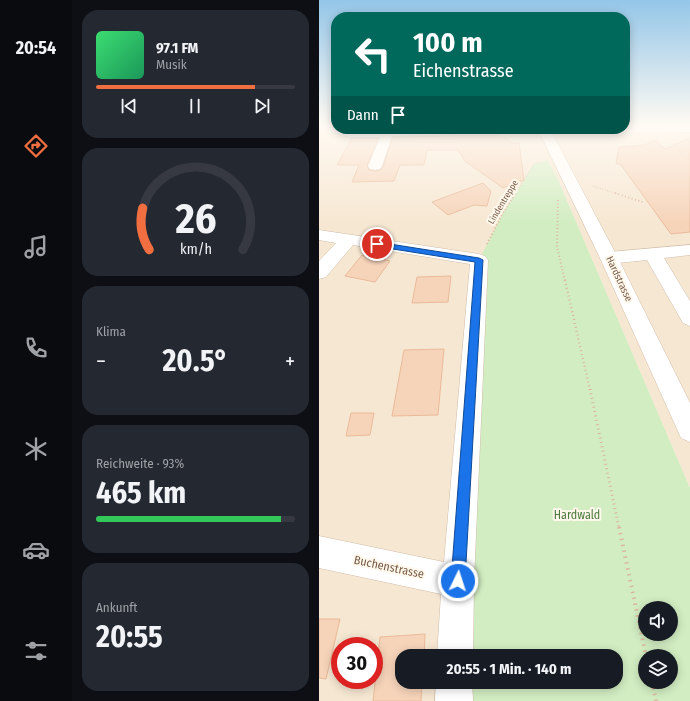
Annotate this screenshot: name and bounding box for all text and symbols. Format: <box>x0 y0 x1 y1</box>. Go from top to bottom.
text: 100 m <box>413 26 483 59</box>
icon: left <box>347 28 399 80</box>
text: 20:54 <box>16 37 56 59</box>
text: 97.1 FM <box>156 39 198 57</box>
text: Musik <box>156 57 187 72</box>
text: Eichenstrasse <box>413 60 514 82</box>
icon: previous <box>118 95 140 117</box>
icon: pause <box>184 95 206 117</box>
icon: next <box>251 95 273 117</box>
icon: arrive <box>387 104 409 126</box>
text: Dann <box>347 106 379 124</box>
icon: directions <box>22 132 50 160</box>
street label: Lindentreppe <box>486 178 520 226</box>
text: 26 <box>174 194 216 244</box>
pin <box>360 227 394 261</box>
icon: music <box>22 233 50 261</box>
icon: arrive <box>366 233 388 255</box>
text: km/h <box>180 241 211 258</box>
street label: Hardstrasse <box>603 255 635 304</box>
text: Klima <box>96 324 126 339</box>
icon: phone <box>22 334 50 362</box>
text: 20.5° <box>162 343 228 379</box>
text: − <box>96 348 106 375</box>
text: + <box>285 348 295 375</box>
icon: climate <box>22 435 50 463</box>
text: Reichweite · 93% <box>96 456 184 471</box>
text: 465 km <box>96 475 186 511</box>
park label: Hardwald <box>554 508 600 522</box>
icon: car <box>22 536 50 564</box>
street label: Buchenstrasse <box>353 553 425 581</box>
position arrow <box>437 560 479 602</box>
text: Ankunft <box>96 600 138 615</box>
map controls <box>638 601 678 689</box>
button: sound <box>638 601 678 641</box>
text: 20:55 <box>96 619 163 655</box>
icon: filters <box>22 637 50 665</box>
speed limit sign: 30 <box>331 637 383 689</box>
button: layers <box>638 649 678 689</box>
text: 20:55 · 1 Min. · 140 m <box>447 660 571 678</box>

